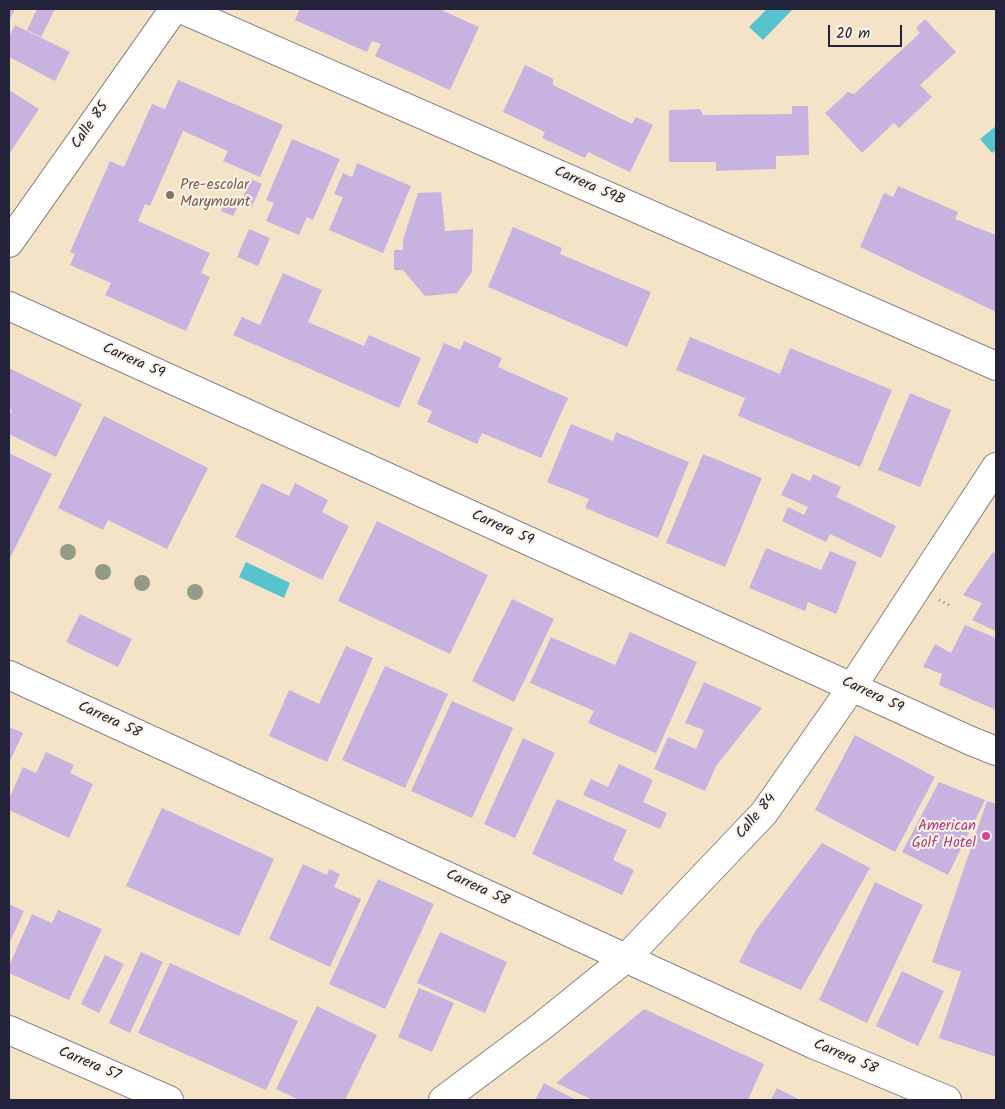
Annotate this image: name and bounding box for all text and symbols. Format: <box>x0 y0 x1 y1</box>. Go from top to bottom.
scale bar <box>830 15 904 47</box>
text: 20 m <box>836 22 870 46</box>
street label: Calle 85 <box>68 99 114 153</box>
street label: Carrera 59B <box>551 163 627 211</box>
place label: Pre-escolar Marymount <box>180 177 251 212</box>
marker: Pre-escolar Marymount <box>164 189 176 201</box>
street label: Carrera 59 <box>99 340 167 384</box>
street label: Carrera 59 <box>468 507 536 551</box>
street label: Carrera 59 <box>838 674 906 718</box>
street label: Carrera 58 <box>74 699 144 743</box>
street label: Calle 84 <box>733 791 781 843</box>
place label: American Golf Hotel <box>912 818 976 853</box>
marker: American Golf Hotel <box>980 830 992 842</box>
street label: Carrera 58 <box>442 867 512 911</box>
street label: Carrera 58 <box>810 1036 880 1080</box>
street label: Carrera 57 <box>55 1044 123 1086</box>

